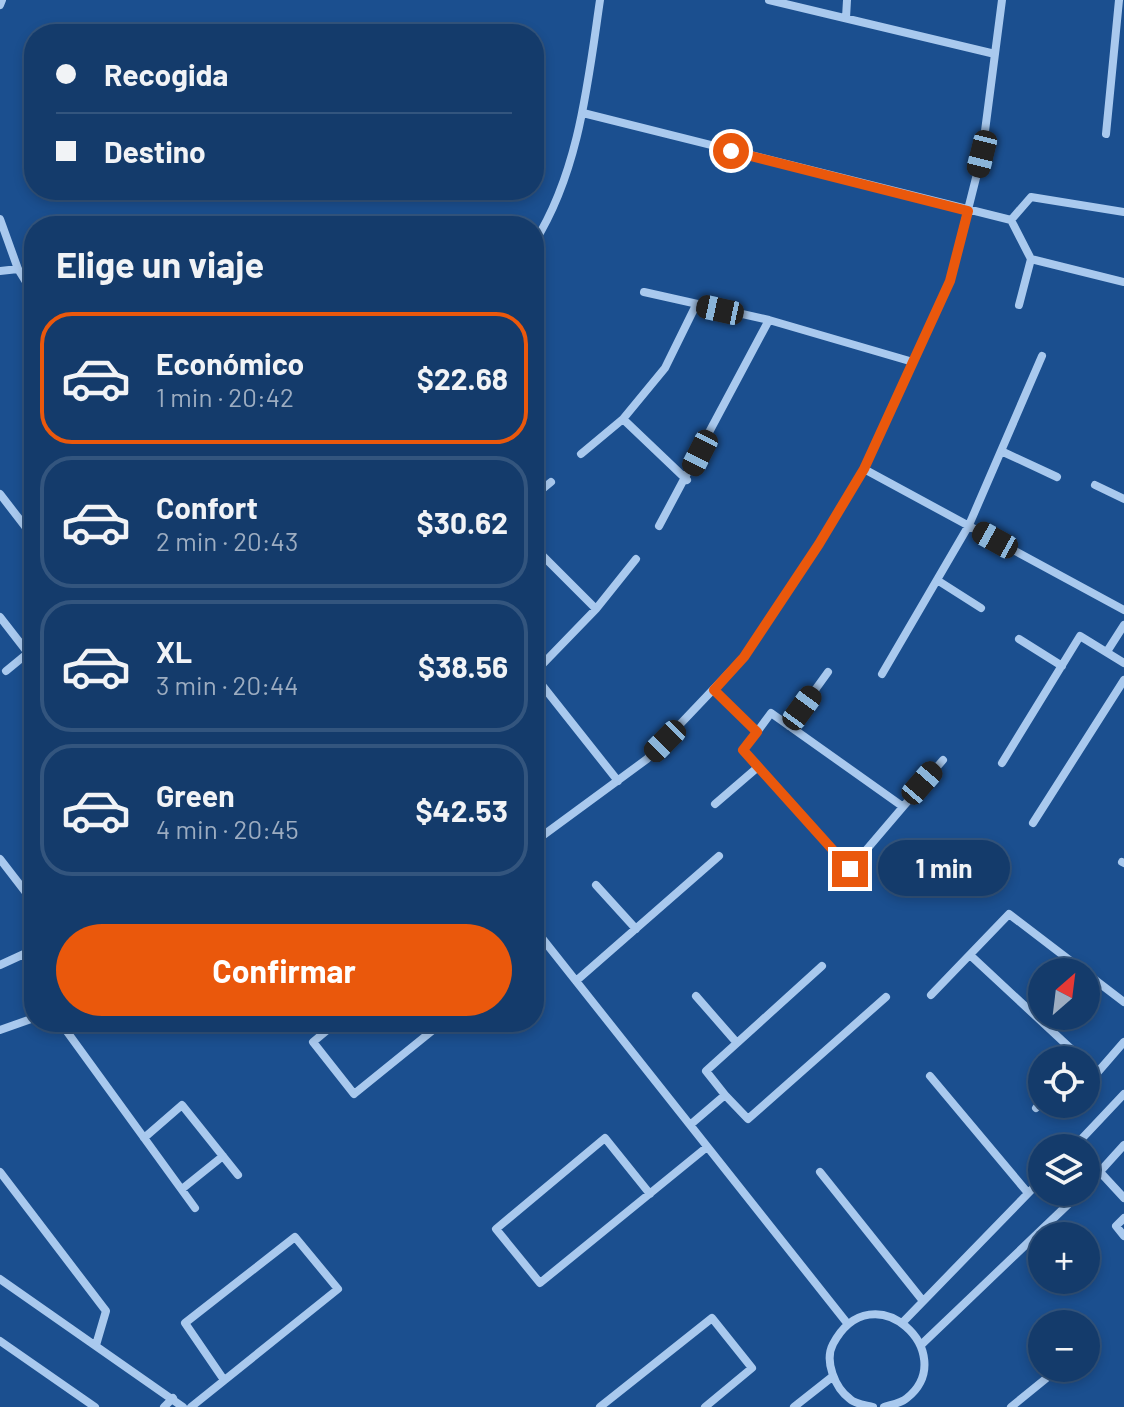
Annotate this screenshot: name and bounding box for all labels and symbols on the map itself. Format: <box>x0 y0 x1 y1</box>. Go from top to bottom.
car <box>965 128 999 180</box>
route start <box>713 133 749 169</box>
car <box>694 293 746 327</box>
car <box>678 426 722 480</box>
car <box>968 518 1022 562</box>
car <box>778 682 826 734</box>
car <box>640 716 690 766</box>
car <box>897 757 947 809</box>
callout: 1 min <box>878 841 1010 897</box>
route end <box>832 851 868 887</box>
north arrow <box>1028 958 1100 1030</box>

